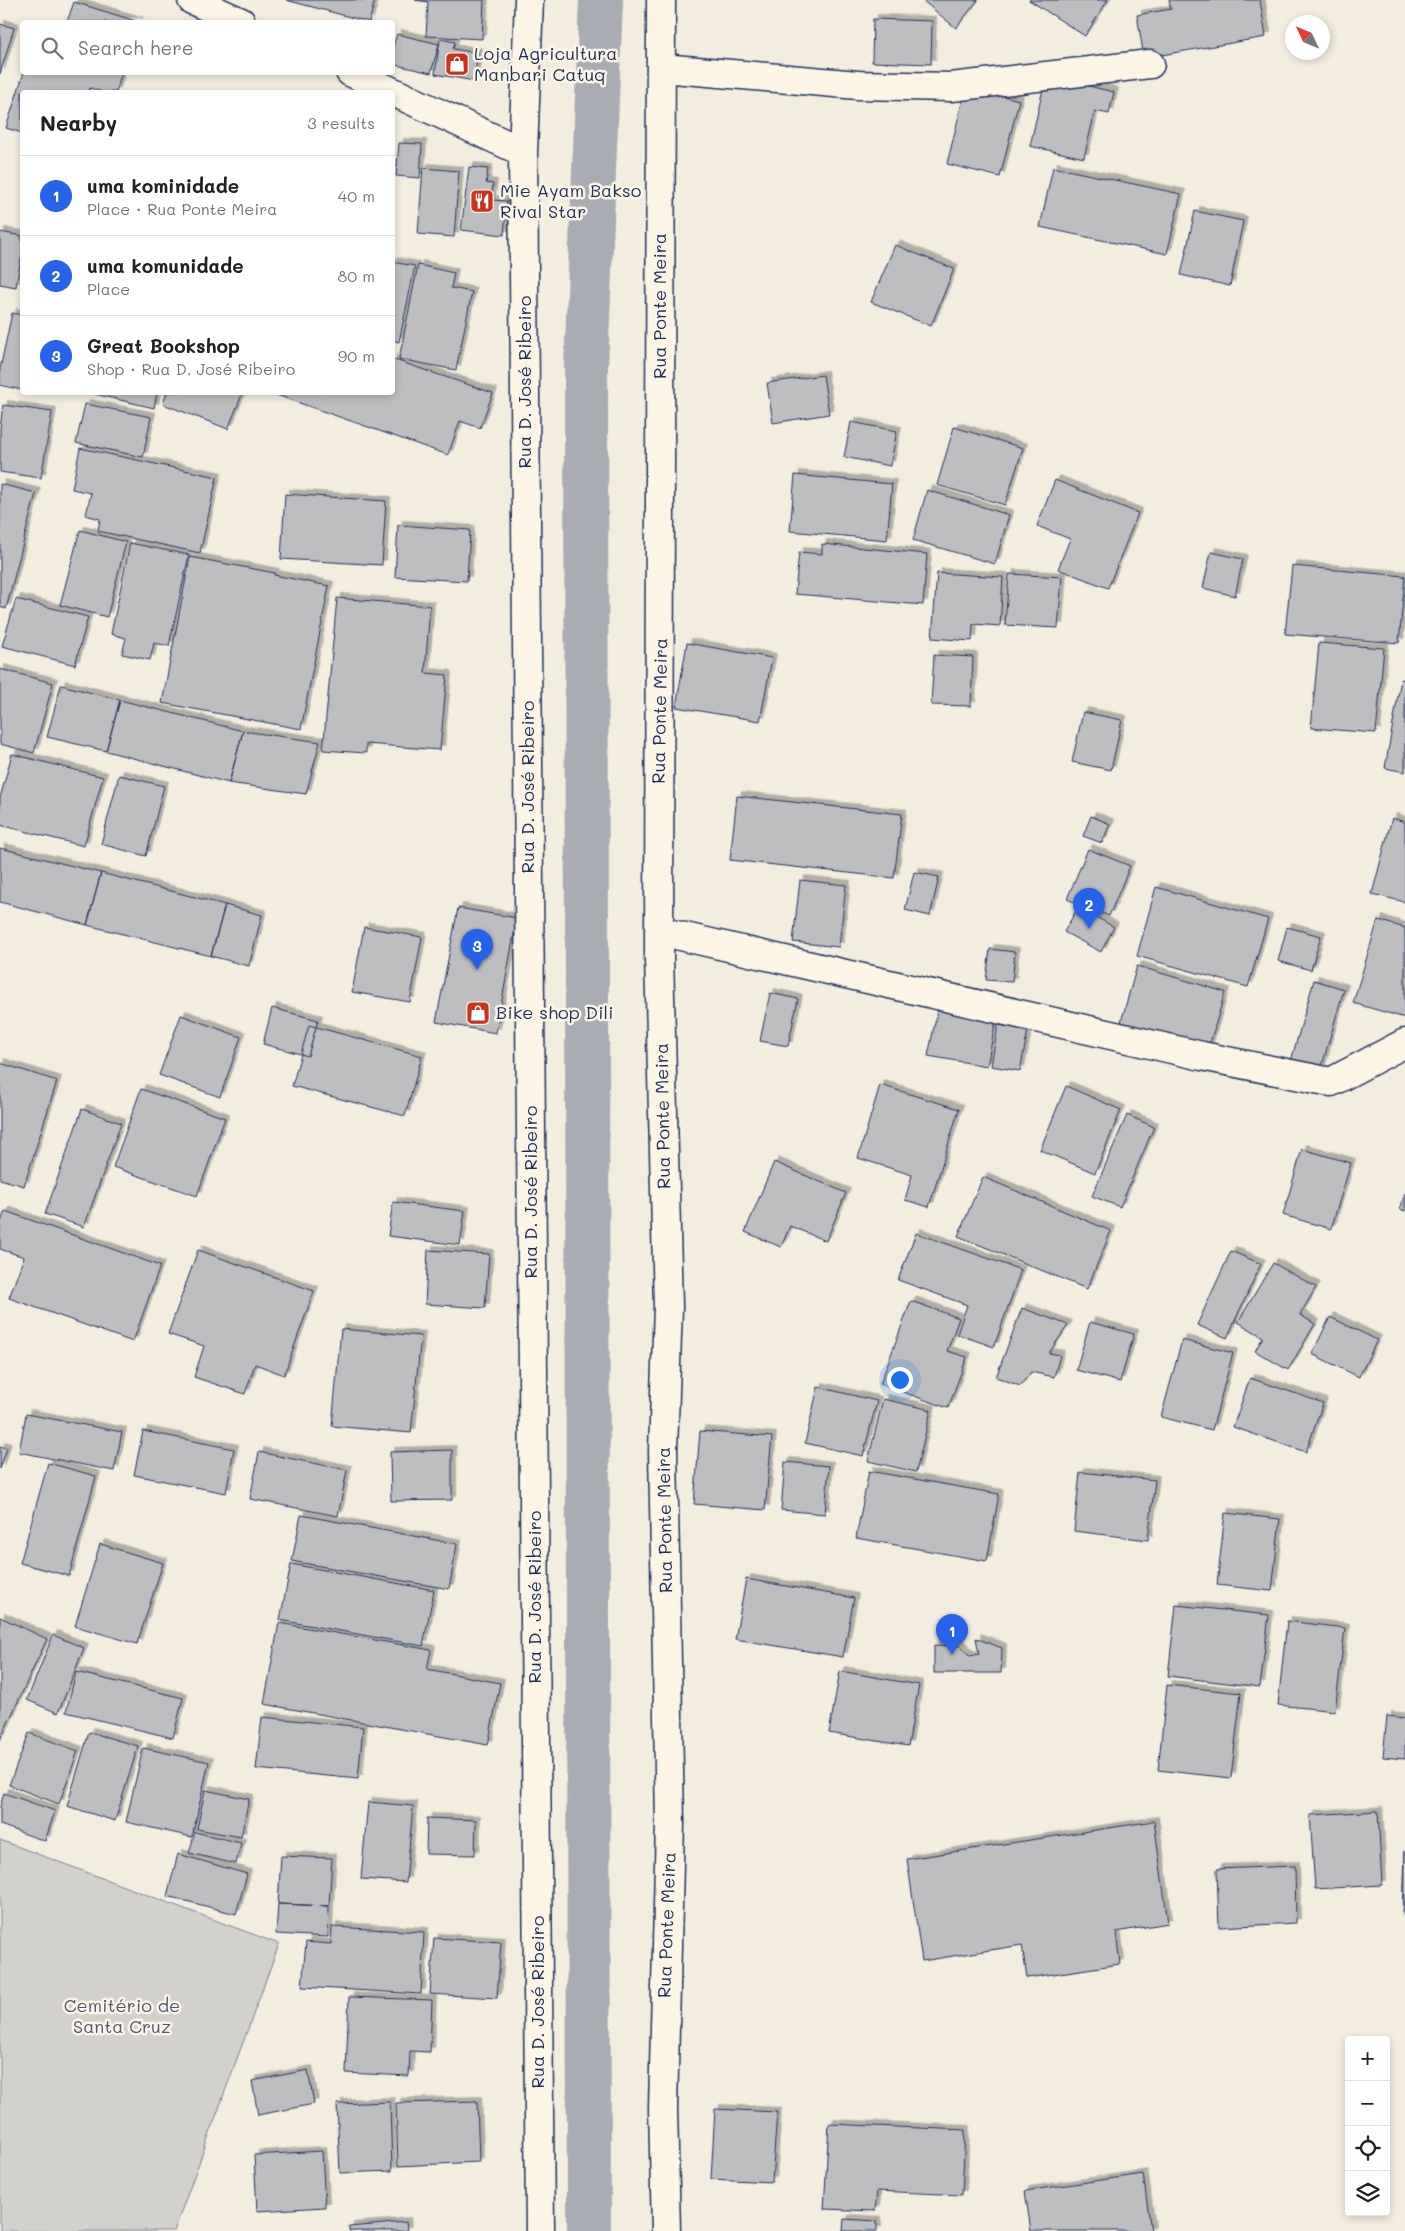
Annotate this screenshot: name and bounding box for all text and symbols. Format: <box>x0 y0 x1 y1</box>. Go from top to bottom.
north arrow <box>1285 15 1330 60</box>
search box <box>20 20 395 75</box>
icon: search <box>38 34 66 62</box>
text: Search here <box>78 35 194 60</box>
place label: Loja Agricultura Manbari Catuq <box>474 41 618 86</box>
shop icon: Loja Agricultura Manbari Catuq <box>444 51 470 77</box>
text: Nearby <box>40 109 117 136</box>
text: 3 results <box>307 112 375 133</box>
text: uma kominidade <box>87 173 239 198</box>
place label: Mie Ayam Bakso Rival Star <box>500 178 642 223</box>
text: 1 <box>52 185 60 206</box>
text: 40 m <box>338 185 375 206</box>
restaurant icon: Mie Ayam Bakso Rival Star <box>469 188 495 214</box>
text: Place · Rua Ponte Meira <box>87 198 277 219</box>
street label: Rua Ponte Meira <box>647 233 671 379</box>
text: uma komunidade <box>87 253 244 278</box>
text: 2 <box>52 265 60 286</box>
text: 80 m <box>338 265 375 286</box>
text: Place <box>87 278 130 299</box>
street label: Rua D. José Ribeiro <box>512 295 536 468</box>
text: Great Bookshop <box>87 333 240 358</box>
text: 3 <box>51 345 61 366</box>
text: 90 m <box>338 345 375 366</box>
text: Shop · Rua D. José Ribeiro <box>87 358 295 379</box>
street label: Rua Ponte Meira <box>646 638 672 784</box>
street label: Rua D. José Ribeiro <box>515 700 539 873</box>
pin: 2 <box>1073 888 1105 929</box>
pin: 3 <box>461 929 493 970</box>
shop icon: Bike shop Dili <box>465 1000 491 1026</box>
place label: Bike shop Dili <box>496 1000 614 1024</box>
street label: Rua Ponte Meira <box>649 1043 675 1189</box>
street label: Rua D. José Ribeiro <box>518 1105 542 1278</box>
your location <box>887 1367 913 1393</box>
street label: Rua Ponte Meira <box>651 1447 677 1593</box>
street label: Rua D. José Ribeiro <box>522 1510 546 1683</box>
pin: 1 <box>936 1614 968 1655</box>
street label: Rua Ponte Meira <box>651 1852 681 1998</box>
street label: Rua D. José Ribeiro <box>525 1915 549 2088</box>
park label: Cemitério de Santa Cruz <box>64 1993 180 2038</box>
map controls <box>1345 2036 1390 2216</box>
button: + <box>1345 2036 1390 2081</box>
button: − <box>1345 2081 1390 2126</box>
button: locate <box>1345 2126 1390 2171</box>
button: layers <box>1345 2171 1390 2216</box>

